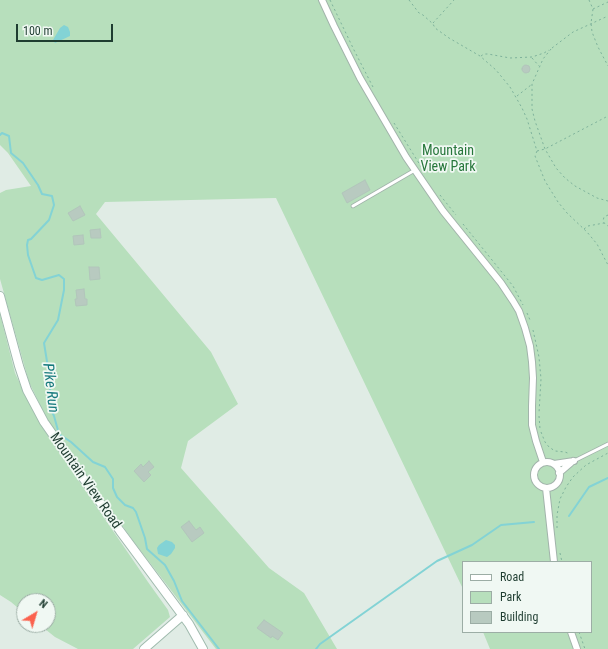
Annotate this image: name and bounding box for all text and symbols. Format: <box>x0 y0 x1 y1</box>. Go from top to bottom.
scale bar <box>18 16 115 42</box>
text: 100 m <box>23 24 53 38</box>
park label: Mountain View Park <box>421 143 475 176</box>
water label: Pike Run <box>38 362 62 414</box>
street label: Mountain View Road <box>46 430 124 532</box>
legend <box>462 561 592 633</box>
text: Road <box>500 570 524 584</box>
text: Park <box>500 590 521 604</box>
north arrow <box>16 593 56 633</box>
text: N <box>36 597 50 611</box>
text: Building <box>500 610 538 624</box>

